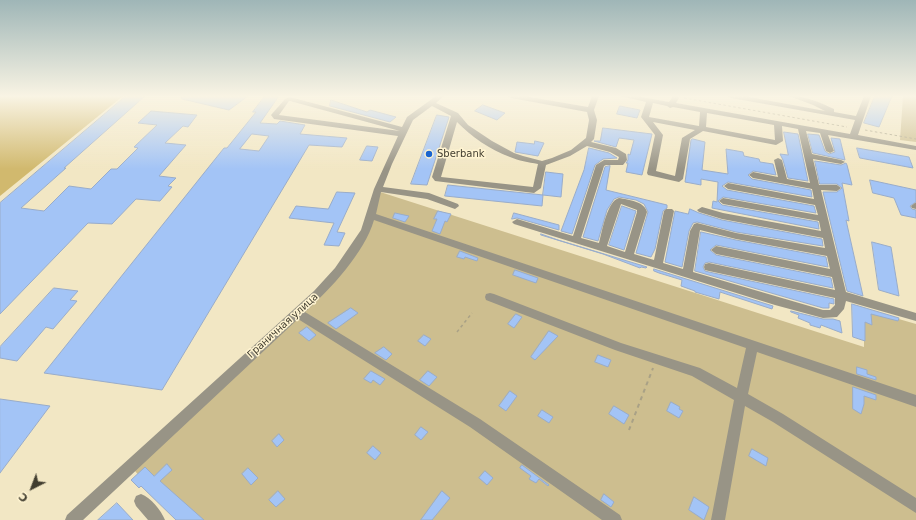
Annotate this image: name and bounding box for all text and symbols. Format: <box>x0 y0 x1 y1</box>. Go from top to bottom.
place label: Sberbank <box>437 148 485 160</box>
marker: Sberbank <box>424 149 434 159</box>
street label: Граничная улица <box>245 291 321 361</box>
north arrow <box>12 468 52 508</box>
text: С <box>16 490 31 505</box>

